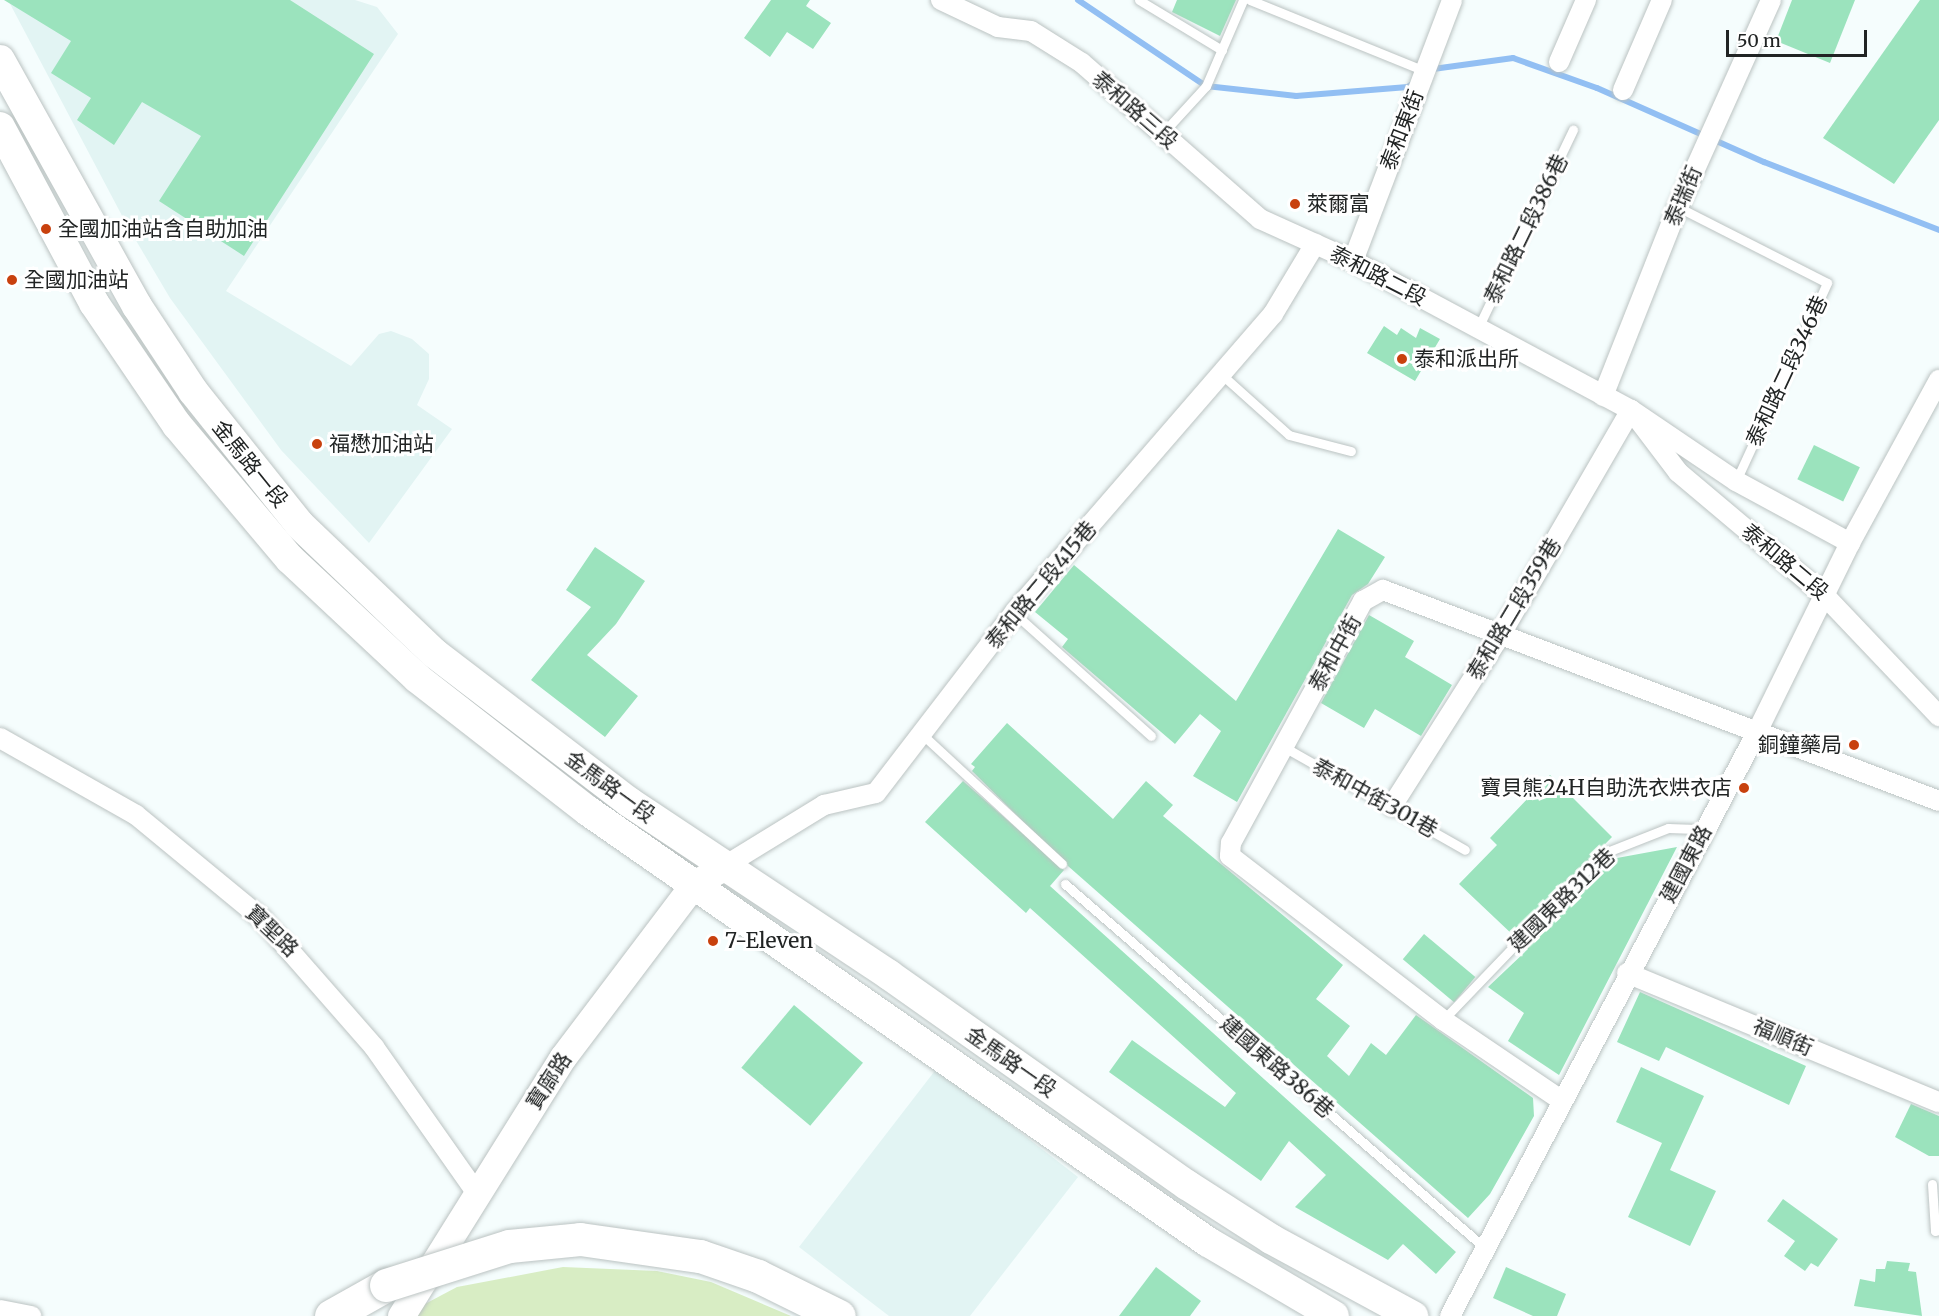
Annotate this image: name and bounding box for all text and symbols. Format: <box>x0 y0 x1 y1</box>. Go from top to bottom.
scale bar <box>1729 18 1870 56</box>
text: 50 m <box>1737 29 1781 52</box>
street label: 泰和路三段 <box>1087 66 1183 154</box>
street label: 泰和東街 <box>1375 86 1429 174</box>
street label: 泰和路二段386巷 <box>1479 150 1573 308</box>
street label: 泰瑞街 <box>1659 162 1707 230</box>
place label: 萊爾富 <box>1307 191 1370 217</box>
marker: 萊爾富 <box>1288 197 1302 211</box>
place label: 全國加油站含自助加油 <box>58 216 268 242</box>
marker: 全國加油站含自助加油 <box>39 222 53 236</box>
street label: 泰和路二段 <box>1326 241 1430 311</box>
place label: 全國加油站 <box>24 267 129 293</box>
marker: 全國加油站 <box>5 273 19 287</box>
street label: 泰和路二段346巷 <box>1741 292 1833 450</box>
place label: 泰和派出所 <box>1414 346 1519 372</box>
marker: 泰和派出所 <box>1395 352 1409 366</box>
street label: 金馬路一段 <box>207 415 293 513</box>
place label: 福懋加油站 <box>329 431 434 457</box>
marker: 福懋加油站 <box>310 437 324 451</box>
street label: 泰和路二段415巷 <box>980 516 1102 654</box>
street label: 泰和路二段 <box>1737 519 1833 605</box>
street label: 泰和路二段359巷 <box>1462 533 1566 685</box>
street label: 泰和中街 <box>1304 610 1366 696</box>
place label: 銅鐘藥局 <box>1758 732 1842 758</box>
marker: 銅鐘藥局 <box>1847 738 1861 752</box>
street label: 金馬路一段 <box>560 746 660 828</box>
street label: 泰和中街301巷 <box>1308 753 1442 843</box>
place label: 寶貝熊24H自助洗衣烘衣店 <box>1480 775 1732 801</box>
marker: 寶貝熊24H自助洗衣烘衣店 <box>1737 781 1751 795</box>
street label: 建國東路 <box>1655 821 1717 907</box>
street label: 建國東路312巷 <box>1504 843 1620 957</box>
street label: 寶聖路 <box>241 900 303 962</box>
place label: 7-Eleven <box>725 928 813 954</box>
marker: 7-Eleven <box>706 934 720 948</box>
street label: 建國東路386巷 <box>1215 1011 1339 1123</box>
street label: 福順街 <box>1749 1013 1817 1061</box>
street label: 金馬路一段 <box>961 1022 1061 1102</box>
street label: 寶廍路 <box>521 1048 577 1114</box>

